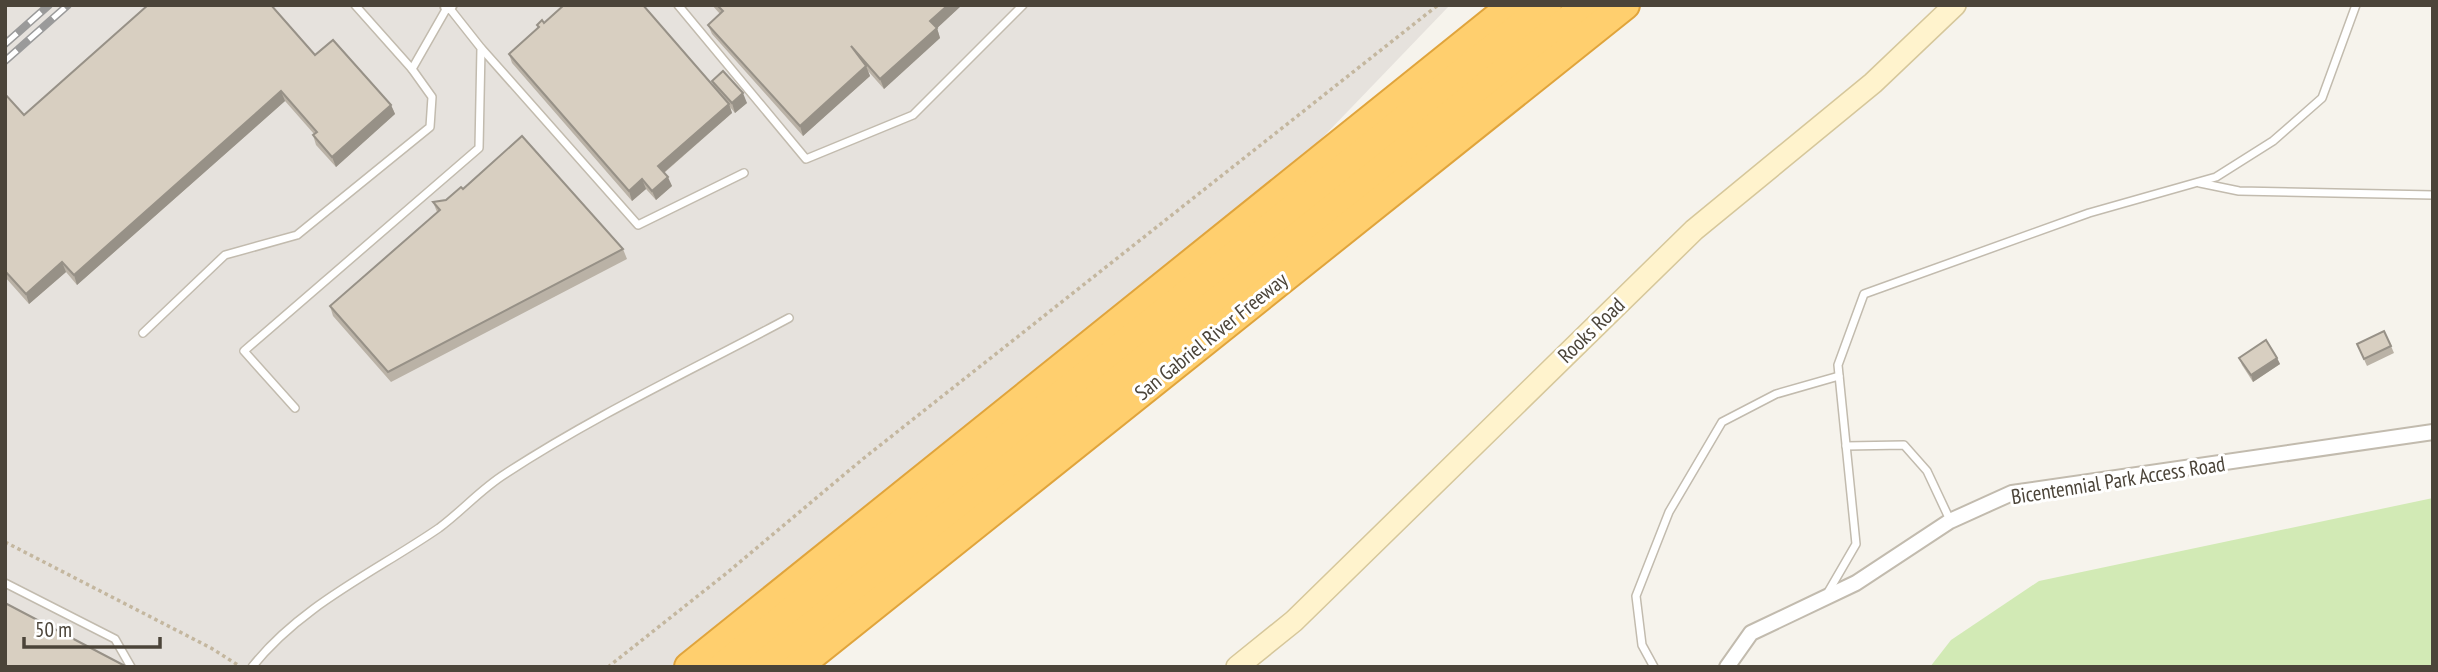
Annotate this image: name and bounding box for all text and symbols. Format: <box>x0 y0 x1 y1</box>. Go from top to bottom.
street label: San Gabriel River Freeway <box>1129 266 1293 406</box>
street label: Rooks Road <box>1552 291 1630 369</box>
street label: Bicentennial Park Access Road <box>2009 450 2227 510</box>
scale bar <box>24 606 161 650</box>
text: 50 m <box>35 616 72 643</box>

